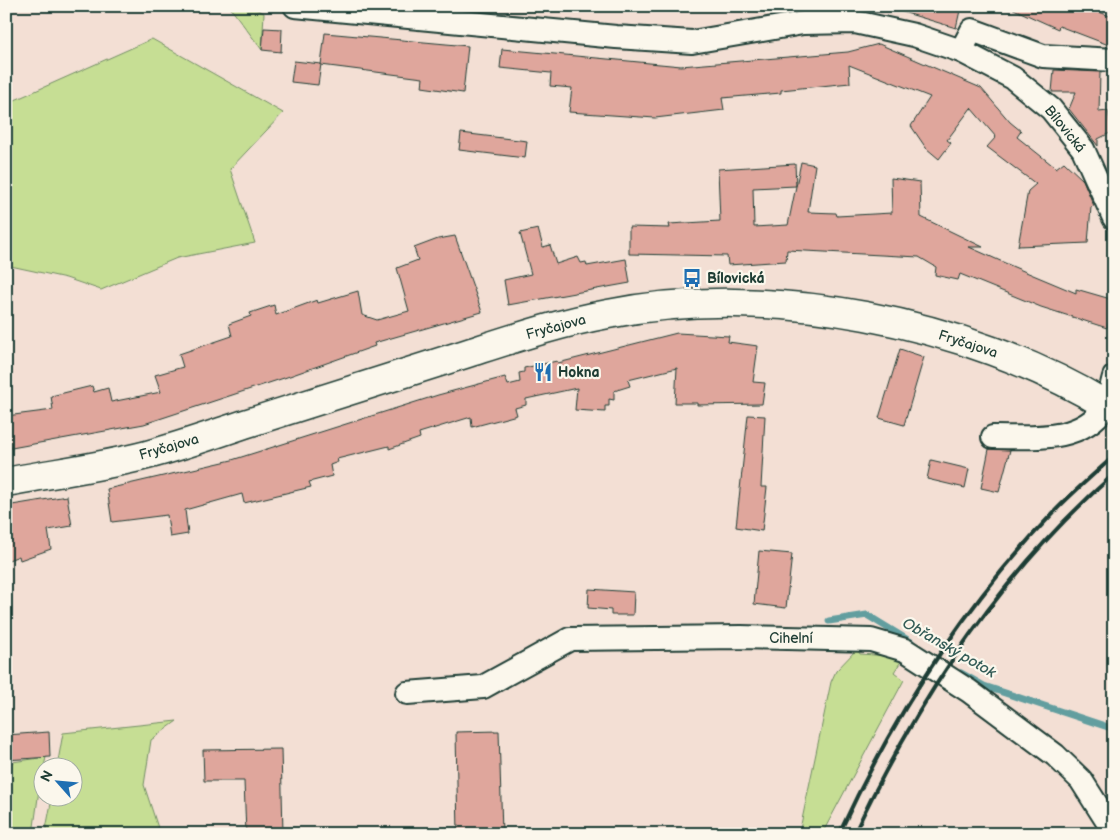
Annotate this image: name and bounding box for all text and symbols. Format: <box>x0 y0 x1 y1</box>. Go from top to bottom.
street label: Bílovická <box>1041 102 1089 156</box>
bus stop icon: Bílovická <box>681 267 703 289</box>
place label: Bílovická <box>707 270 764 287</box>
street label: Fryčajova <box>524 311 588 343</box>
street label: Fryčajova <box>936 326 1000 362</box>
restaurant icon: Hokna <box>532 361 554 383</box>
place label: Hokna <box>558 364 600 381</box>
street label: Fryčajova <box>137 430 201 464</box>
water label: Obřanský potok <box>899 614 1000 683</box>
street label: Cihelní <box>769 630 813 647</box>
north arrow <box>32 758 82 808</box>
text: N <box>37 768 57 785</box>

